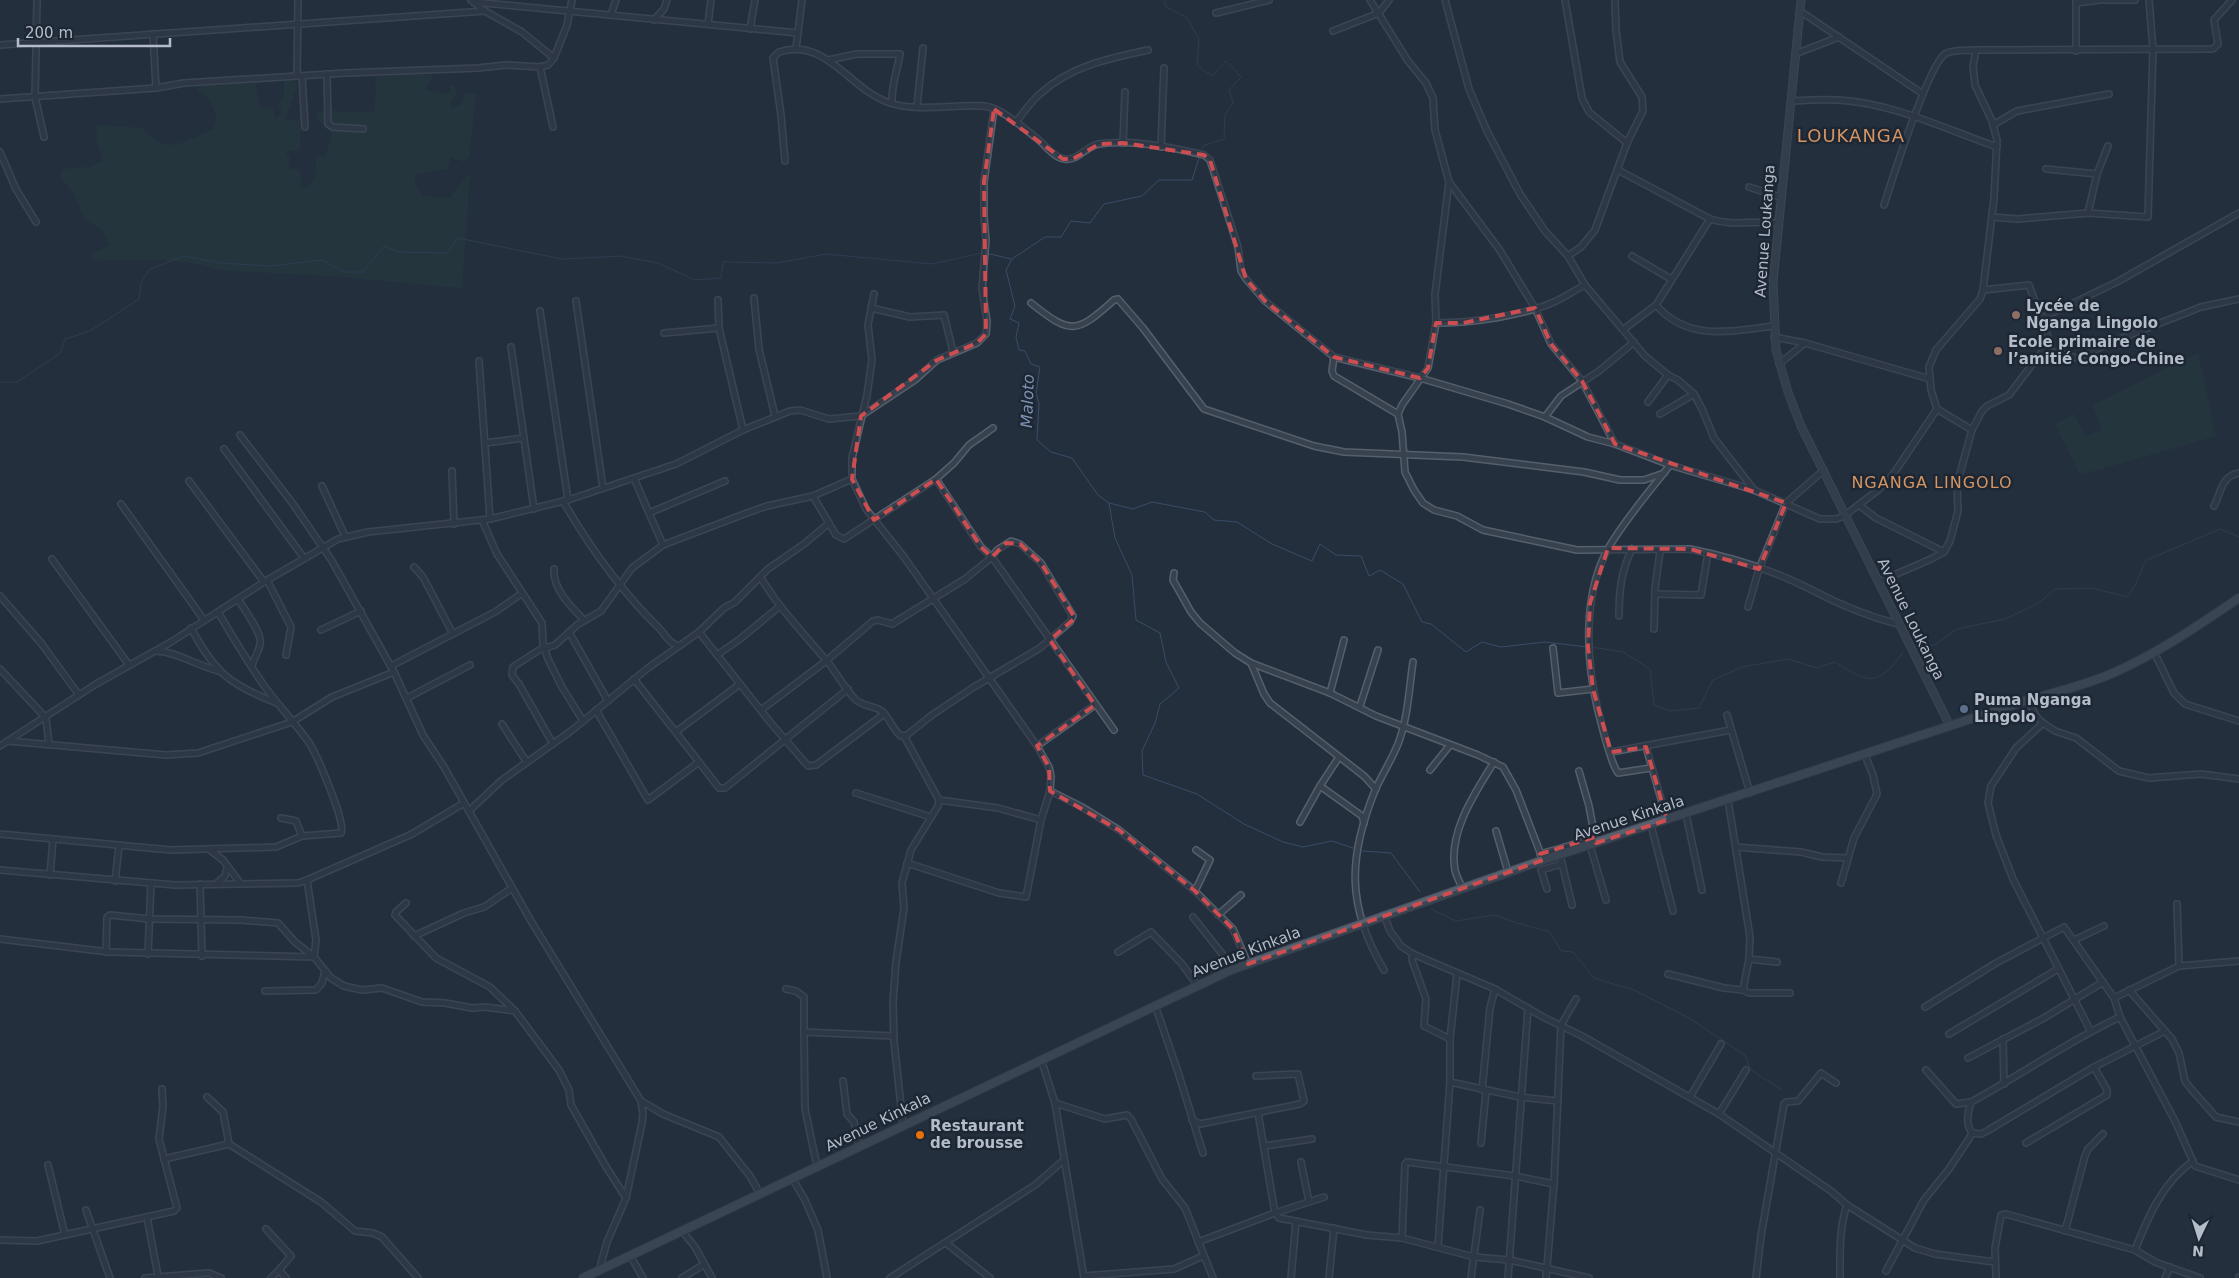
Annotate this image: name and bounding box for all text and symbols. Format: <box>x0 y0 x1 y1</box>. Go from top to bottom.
scale bar <box>18 15 170 47</box>
text: 200 m <box>25 24 73 42</box>
district label: LOUKANGA <box>1797 125 1905 146</box>
street label: Avenue Loukanga <box>1751 164 1779 298</box>
place label: Lycée de Nganga Lingolo <box>2026 297 2158 332</box>
marker: Lycée de Nganga Lingolo <box>2010 309 2022 321</box>
place label: Ecole primaire de l’amitié Congo-Chine <box>2008 333 2184 368</box>
marker: Ecole primaire de l’amitié Congo-Chine <box>1992 345 2004 357</box>
water label: Maloto <box>1017 374 1038 428</box>
district label: NGANGA LINGOLO <box>1851 473 2013 492</box>
street label: Avenue Loukanga <box>1874 555 1948 683</box>
place label: Puma Nganga Lingolo <box>1974 691 2092 726</box>
marker: Puma Nganga Lingolo <box>1958 703 1970 715</box>
street label: Avenue Kinkala <box>1572 792 1686 844</box>
street label: Avenue Kinkala <box>1189 923 1303 981</box>
street label: Avenue Kinkala <box>822 1089 934 1155</box>
place label: Restaurant de brousse <box>930 1117 1024 1152</box>
marker: Restaurant de brousse <box>914 1129 926 1141</box>
north arrow <box>2174 1213 2224 1263</box>
text: N <box>2192 1243 2204 1259</box>

